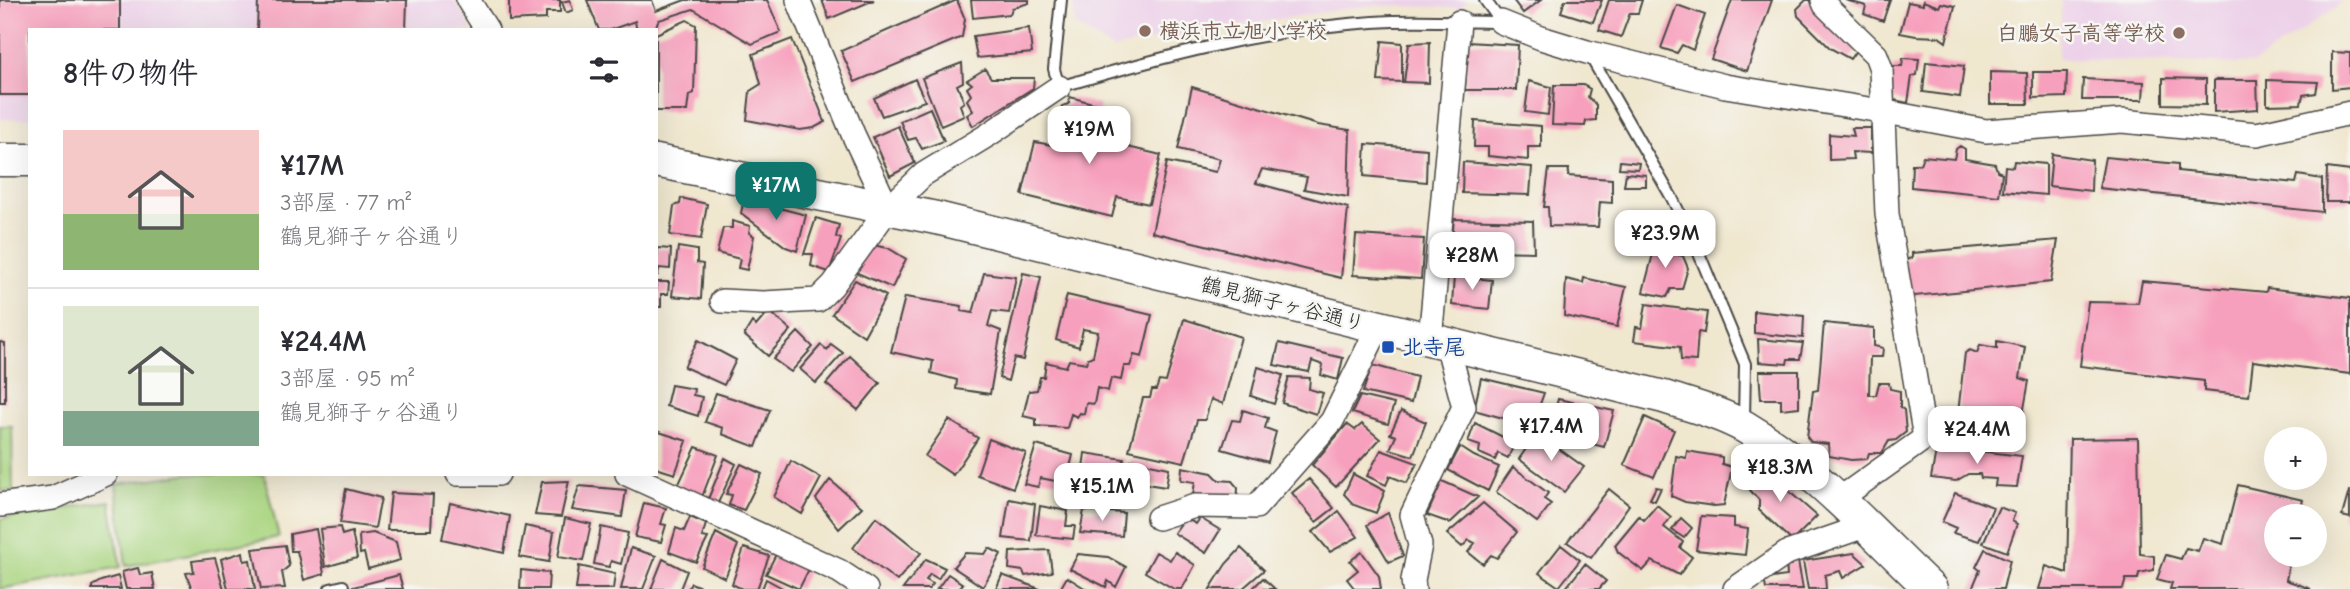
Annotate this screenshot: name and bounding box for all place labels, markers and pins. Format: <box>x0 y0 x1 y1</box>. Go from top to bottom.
place label: 横浜市立旭小学校 <box>1159 19 1327 43</box>
place label: 白鵬女子高等学校 <box>1997 21 2165 45</box>
marker: 横浜市立旭小学校 <box>1137 23 1153 39</box>
marker: 白鵬女子高等学校 <box>2171 25 2187 41</box>
pin: ¥19M <box>1048 106 1130 166</box>
pin: ¥17M <box>735 162 817 222</box>
pin: ¥23.9M <box>1608 210 1722 270</box>
pin: ¥28M <box>1431 232 1513 292</box>
place label: 北寺尾 <box>1402 335 1465 359</box>
marker: 北寺尾 <box>1380 339 1396 355</box>
pin: ¥17.4M <box>1494 404 1608 463</box>
pin: ¥24.4M <box>1920 406 2034 466</box>
pin: ¥18.3M <box>1723 444 1837 504</box>
pin: ¥15.1M <box>1045 463 1159 523</box>

